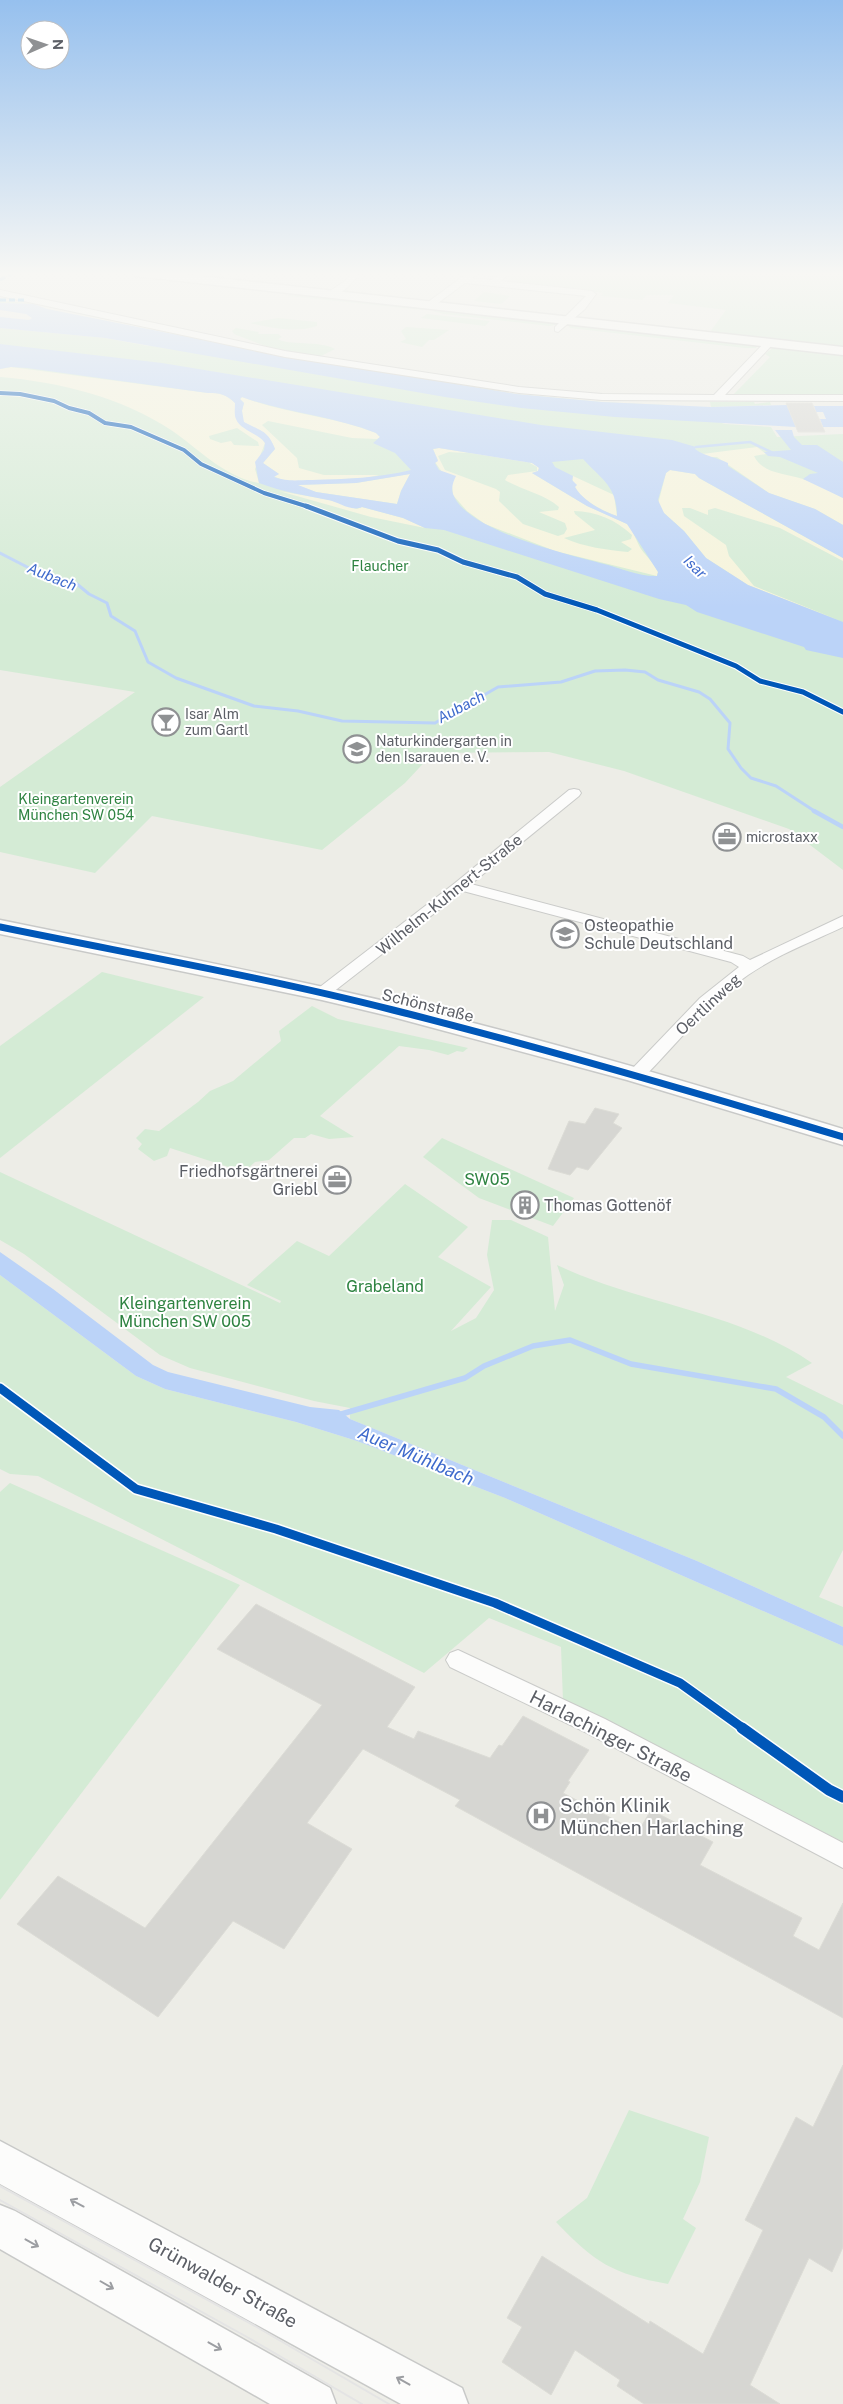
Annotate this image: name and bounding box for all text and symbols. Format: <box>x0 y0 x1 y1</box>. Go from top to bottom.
north arrow <box>20 20 70 70</box>
text: N <box>50 39 66 50</box>
water label: Isar <box>680 552 711 582</box>
park label: Flaucher <box>351 558 409 574</box>
water label: Aubach <box>25 559 79 594</box>
water label: Aubach <box>434 687 487 726</box>
place label: Isar Alm zum Gartl <box>185 706 248 738</box>
bar icon: Isar Alm zum Gartl <box>151 707 181 737</box>
place label: Naturkindergarten in den Isarauen e. V. <box>376 733 512 765</box>
school or university icon: Naturkindergarten in den Isarauen e. V. <box>342 734 372 764</box>
park label: Kleingartenverein München SW 054 <box>18 791 134 823</box>
office icon: microstaxx <box>712 822 742 852</box>
place label: microstaxx <box>746 829 818 845</box>
street label: Wilhelm-Kuhnert-Straße <box>373 830 526 959</box>
place label: Osteopathie Schule Deutschland <box>584 916 733 953</box>
school or university icon: Osteopathie Schule Deutschland <box>550 919 580 949</box>
street label: Oertlinweg <box>672 969 745 1039</box>
street label: Schönstraße <box>380 985 476 1026</box>
place label: Friedhofsgärtnerei Griebl <box>179 1162 318 1199</box>
office icon: Friedhofsgärtnerei Griebl <box>322 1165 352 1195</box>
park label: SW05 <box>464 1170 510 1189</box>
building icon: Thomas Gottenöf <box>510 1190 540 1220</box>
place label: Thomas Gottenöf <box>544 1196 672 1215</box>
park label: Grabeland <box>346 1277 424 1296</box>
park label: Kleingartenverein München SW 005 <box>119 1294 251 1331</box>
water label: Auer Mühlbach <box>355 1422 477 1489</box>
street label: Harlachinger Straße <box>526 1686 696 1786</box>
place label: Schön Klinik München Harlaching <box>560 1794 744 1838</box>
hospital icon: Schön Klinik München Harlaching <box>526 1801 556 1831</box>
one-way arrow <box>70 2198 85 2207</box>
street label: Grünwalder Straße <box>145 2232 301 2332</box>
one-way arrow <box>25 2239 39 2249</box>
one-way arrow <box>99 2281 114 2290</box>
one-way arrow <box>207 2341 222 2351</box>
one-way arrow <box>397 2375 411 2385</box>

